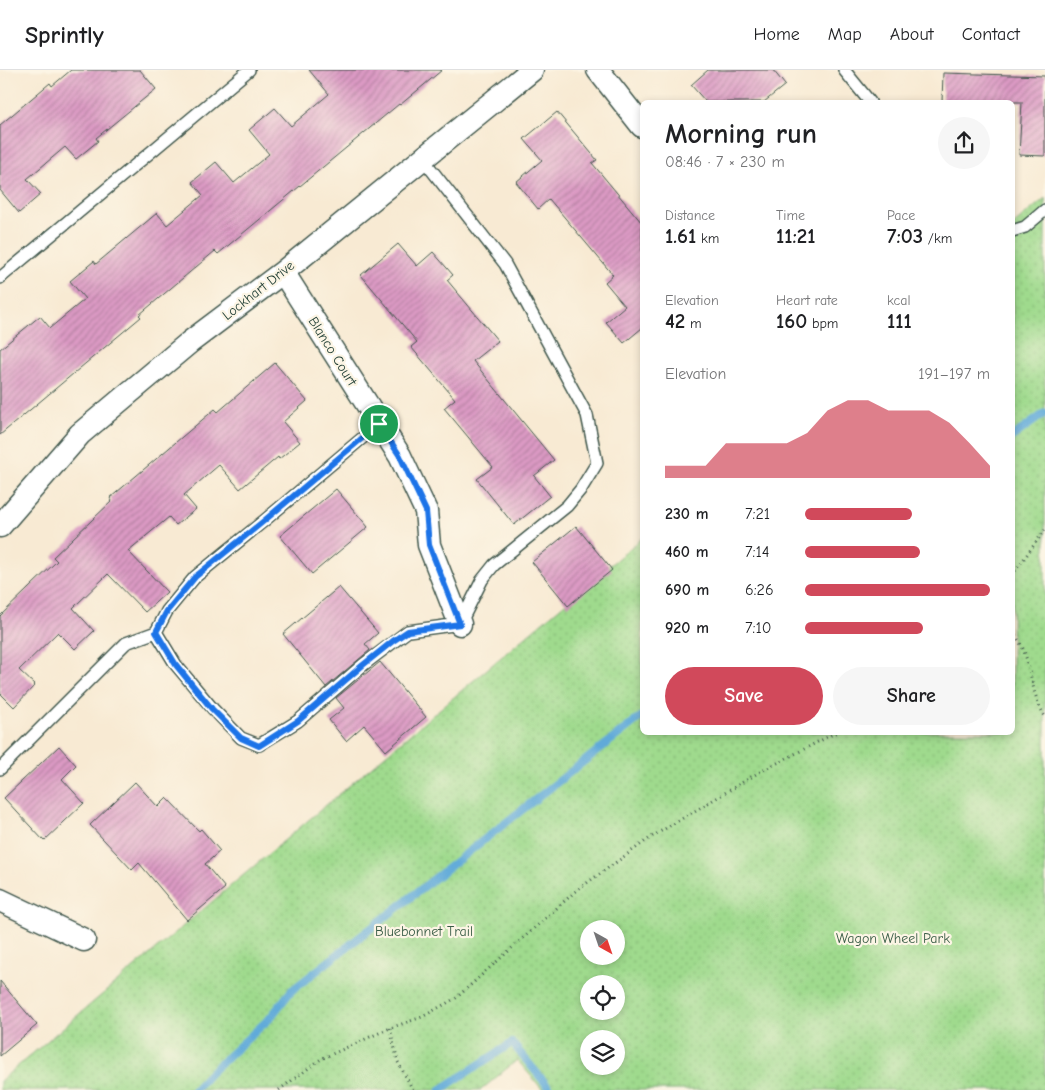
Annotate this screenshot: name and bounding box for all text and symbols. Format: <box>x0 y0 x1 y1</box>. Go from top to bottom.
text: Sprintly <box>25 21 104 49</box>
text: Home <box>753 24 800 45</box>
text: Map <box>828 24 862 45</box>
text: About <box>890 24 934 45</box>
text: Contact <box>962 24 1020 45</box>
button: share <box>938 117 990 169</box>
text: Morning run <box>665 118 817 150</box>
text: 08:46 · 7 × 230 m <box>665 153 785 171</box>
text: Distance <box>665 207 715 224</box>
text: Time <box>776 207 805 224</box>
text: Pace <box>887 207 915 224</box>
text: 1.61 <box>665 224 696 248</box>
text: 11:21 <box>776 224 816 248</box>
text: 7:03 <box>887 224 923 248</box>
text: km <box>696 230 719 247</box>
text: /km <box>923 230 952 247</box>
street label: Lockhart Drive <box>219 257 298 324</box>
text: Elevation <box>665 292 719 309</box>
text: Heart rate <box>776 292 838 309</box>
text: kcal <box>887 292 911 309</box>
text: 42 <box>665 309 685 333</box>
text: 160 <box>776 309 807 333</box>
text: 111 <box>887 309 912 333</box>
street label: Blanco Court <box>305 314 361 390</box>
text: m <box>685 315 702 332</box>
text: bpm <box>807 315 838 332</box>
text: Elevation <box>665 365 726 383</box>
text: 191–197 m <box>918 365 990 383</box>
pin <box>358 403 400 445</box>
icon: arrive <box>365 410 393 438</box>
text: 230 m <box>665 505 708 523</box>
text: 7:21 <box>745 505 770 523</box>
text: 460 m <box>665 543 708 561</box>
text: 7:14 <box>745 543 770 561</box>
text: 690 m <box>665 581 709 599</box>
text: 6:26 <box>745 581 774 599</box>
text: 920 m <box>665 619 709 637</box>
text: 7:10 <box>745 619 772 637</box>
button: Save <box>665 667 823 725</box>
button: Share <box>833 667 990 725</box>
north arrow <box>580 920 625 965</box>
map controls <box>580 920 625 1075</box>
park label: Bluebonnet Trail <box>375 923 473 940</box>
park label: Wagon Wheel Park <box>836 930 950 947</box>
button: locate <box>580 975 625 1020</box>
button: layers <box>580 1030 625 1075</box>

